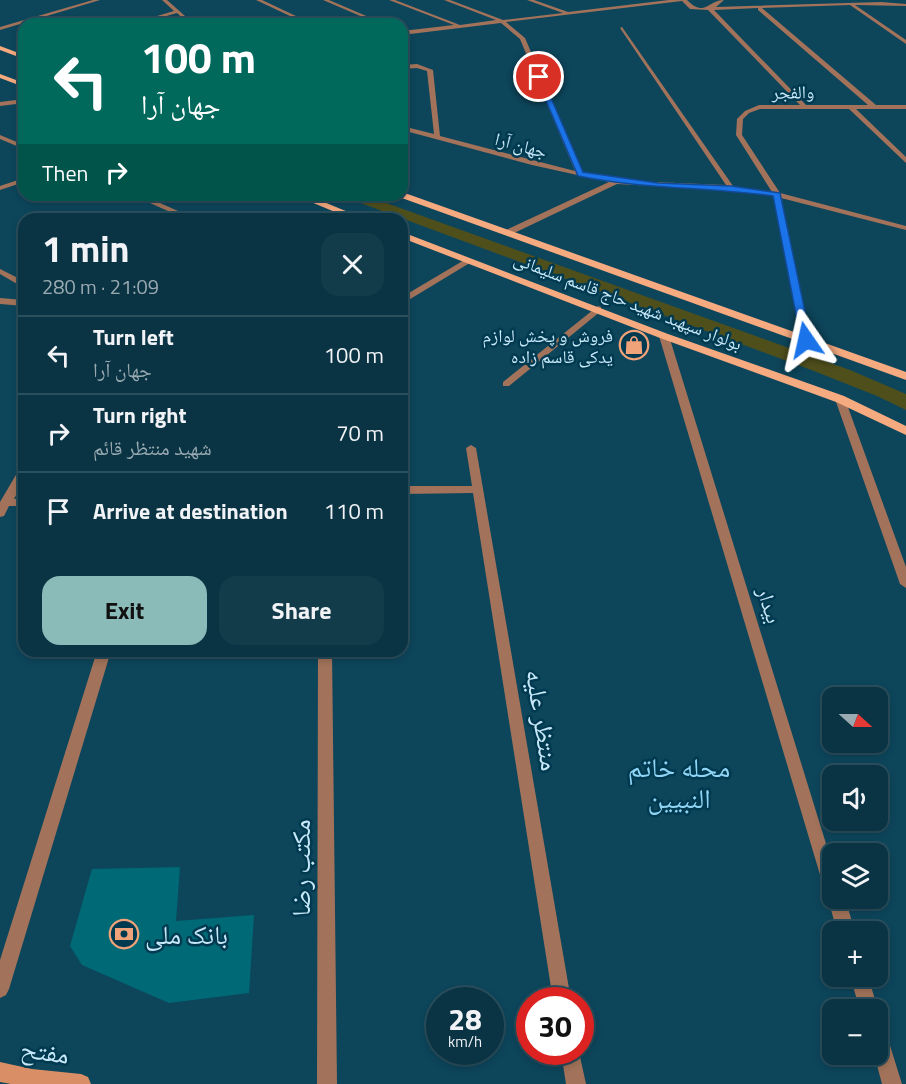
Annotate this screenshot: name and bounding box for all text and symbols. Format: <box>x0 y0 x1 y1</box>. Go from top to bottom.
text: 100 m <box>141 25 256 89</box>
icon: left <box>42 42 120 120</box>
pin <box>513 51 564 102</box>
icon: arrive <box>522 60 555 93</box>
street label: والفجر <box>770 78 815 106</box>
text: جهان آرا <box>141 83 220 124</box>
street label: جهان آرا <box>492 125 550 165</box>
text: Then <box>42 156 88 190</box>
icon: right <box>100 156 133 189</box>
text: 1 min <box>42 221 129 276</box>
button: close <box>321 233 384 296</box>
street label: بولوار سپهبد شهید حاج قاسم سلیمانی <box>510 245 746 357</box>
text: 280 m · 21:09 <box>42 271 159 302</box>
position arrow <box>774 308 838 372</box>
text: Turn left <box>93 320 174 354</box>
place label: فروش و پخش لوازم یدکی قاسم زاده <box>482 322 613 370</box>
shop icon: فروش و پخش لوازم یدکی قاسم زاده <box>618 329 650 361</box>
text: 100 m <box>324 338 384 372</box>
icon: left <box>42 339 75 372</box>
text: جهان آرا <box>93 354 152 385</box>
text: Turn right <box>93 398 187 432</box>
text: 70 m <box>336 416 384 450</box>
icon: right <box>42 417 75 450</box>
text: شهید منتظر قائم <box>93 432 212 463</box>
text: Arrive at destination <box>93 494 288 528</box>
text: 110 m <box>324 494 384 528</box>
icon: arrive <box>42 495 75 528</box>
button: Exit <box>42 576 207 645</box>
button: Share <box>219 576 384 645</box>
street label: بیدار <box>749 582 791 627</box>
street label: منتظر علیه <box>516 667 570 773</box>
north arrow <box>822 687 888 753</box>
map controls <box>822 687 888 1065</box>
district label: محله خاتم النبیین <box>628 746 730 818</box>
button: sound <box>822 765 888 831</box>
street label: مکتب رضا <box>281 819 320 917</box>
button: layers <box>822 843 888 909</box>
place label: بانک ملی <box>145 915 228 954</box>
bank icon: بانک ملی <box>108 918 140 950</box>
button: + <box>822 921 888 987</box>
speed limit sign: 30 <box>516 987 594 1065</box>
text: 28 <box>448 996 482 1042</box>
button: − <box>822 999 888 1065</box>
street label: مفتح <box>18 1028 72 1074</box>
text: km/h <box>448 1030 482 1053</box>

